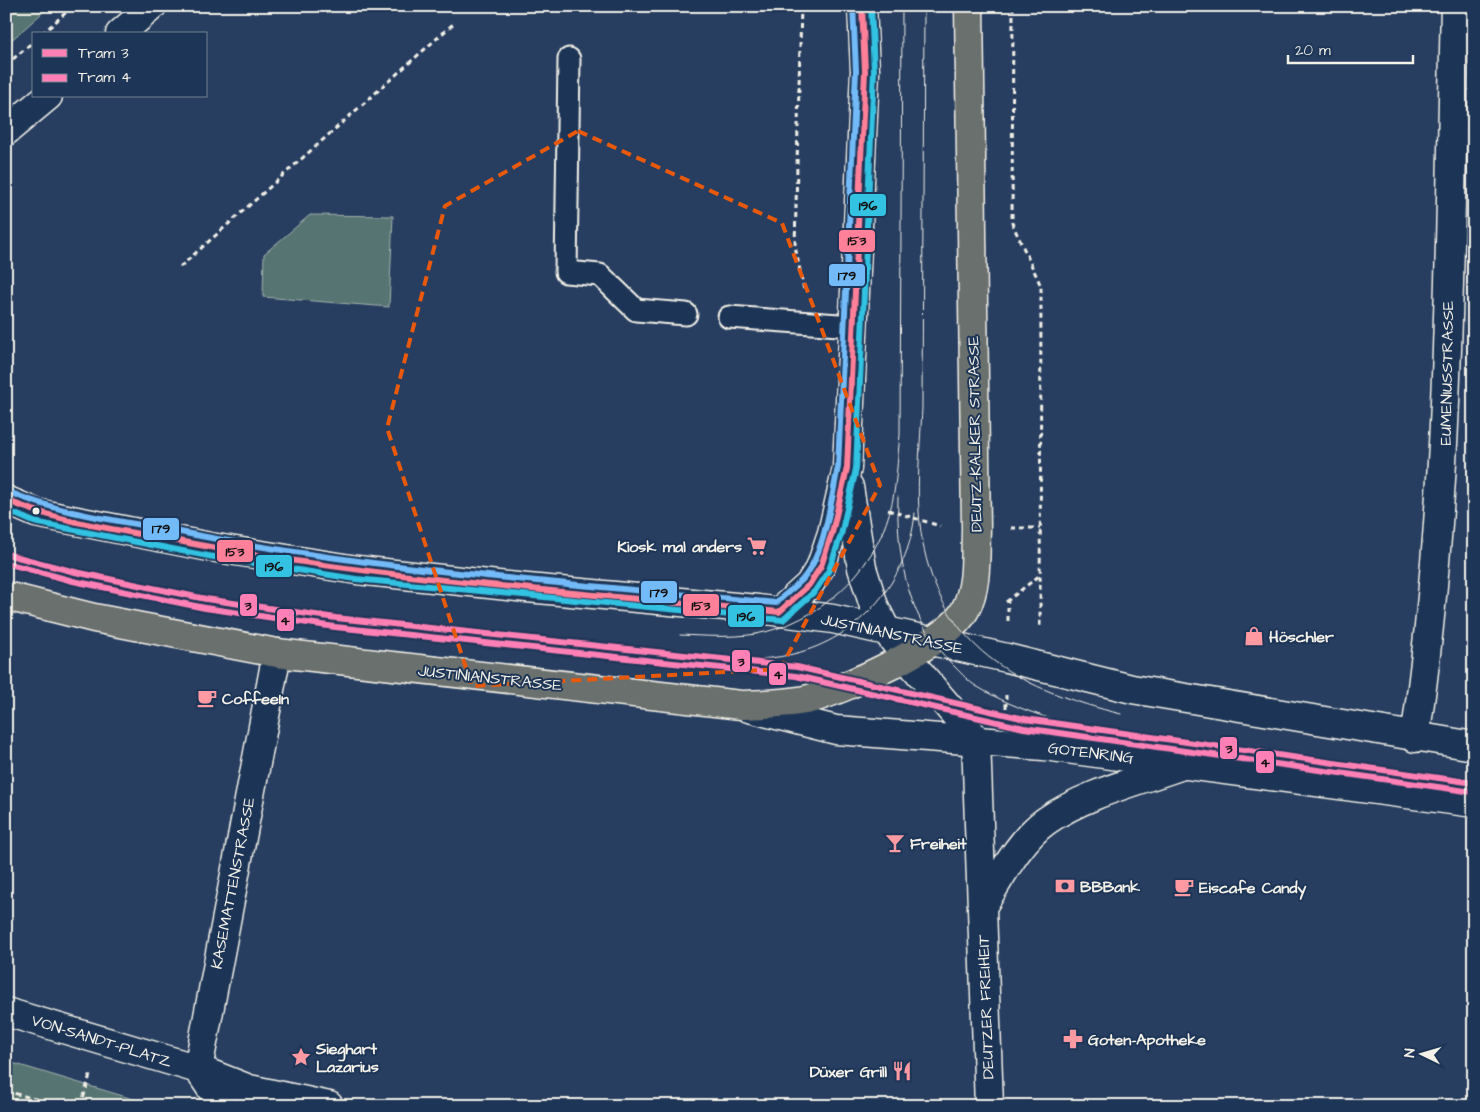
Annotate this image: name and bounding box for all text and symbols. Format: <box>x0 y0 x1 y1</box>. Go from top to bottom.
legend <box>32 32 208 98</box>
scale bar <box>1288 32 1412 64</box>
text: 20 m <box>1295 40 1331 61</box>
text: Tram 3 <box>78 43 129 64</box>
text: Tram 4 <box>78 67 131 88</box>
line badge: 196 <box>849 193 887 217</box>
text: 196 <box>859 196 877 216</box>
line badge: 153 <box>838 229 876 253</box>
text: 153 <box>848 231 867 251</box>
line badge: 179 <box>828 263 866 287</box>
text: 179 <box>838 266 856 286</box>
street label: EUMENIUSSTRASSE <box>1435 300 1459 446</box>
street label: DEUTZ-KALKER STRASSE <box>962 335 988 532</box>
unlabelled marker <box>31 506 41 516</box>
line badge: 179 <box>142 517 180 541</box>
text: 179 <box>152 519 170 539</box>
supermarket icon: Kiosk mal anders <box>746 535 768 557</box>
place label: Kiosk mal anders <box>617 536 742 558</box>
line badge: 153 <box>216 539 254 563</box>
text: 153 <box>226 542 245 562</box>
line badge: 196 <box>255 554 293 578</box>
text: 196 <box>265 557 283 577</box>
line badge: 179 <box>640 580 678 604</box>
text: 179 <box>650 583 668 603</box>
line badge: 3 <box>239 593 258 617</box>
line badge: 153 <box>682 593 720 617</box>
text: 3 <box>243 596 252 616</box>
text: 153 <box>692 596 711 616</box>
line badge: 196 <box>727 604 765 628</box>
text: 196 <box>737 607 755 627</box>
line badge: 4 <box>276 608 295 632</box>
street label: JUSTINIANSTRASSE <box>819 608 965 660</box>
text: 4 <box>280 611 290 631</box>
shop icon: Höschler <box>1243 625 1265 647</box>
place label: Höschler <box>1269 626 1334 648</box>
line badge: 3 <box>731 649 751 673</box>
text: 3 <box>736 652 745 672</box>
street label: JUSTINIANSTRASSE <box>417 659 564 697</box>
line badge: 4 <box>768 662 787 686</box>
text: 4 <box>773 665 783 685</box>
cafe icon: CoffeeIn <box>196 687 218 709</box>
place label: CoffeeIn <box>222 688 289 710</box>
line badge: 3 <box>1219 736 1238 760</box>
street label: GOTENRING <box>1047 737 1135 769</box>
text: 3 <box>1224 739 1233 759</box>
line badge: 4 <box>1255 750 1275 774</box>
text: 4 <box>1260 753 1270 773</box>
street label: KASEMATTENSTRASSE <box>206 795 261 971</box>
bar icon: Freiheit <box>884 832 906 854</box>
place label: Freiheit <box>910 833 967 855</box>
bank icon: BBBank <box>1054 875 1076 897</box>
place label: BBBank <box>1080 876 1140 898</box>
cafe icon: Eiscafe Candy <box>1173 876 1195 898</box>
place label: Eiscafe Candy <box>1199 877 1306 900</box>
street label: DEUTZER FREIHEIT <box>972 934 1000 1080</box>
street label: VON-SANDT-PLATZ <box>29 1009 175 1073</box>
pharmacy icon: Goten-Apotheke <box>1062 1028 1084 1050</box>
place label: Goten-Apotheke <box>1088 1029 1206 1051</box>
north arrow <box>1398 1030 1448 1080</box>
place label: Sieghart Lazarius <box>315 1038 379 1078</box>
place icon: Sieghart Lazarius <box>290 1046 312 1068</box>
text: N <box>1400 1047 1420 1058</box>
restaurant icon: Düxer Grill <box>891 1060 913 1082</box>
place label: Düxer Grill <box>810 1061 887 1083</box>

